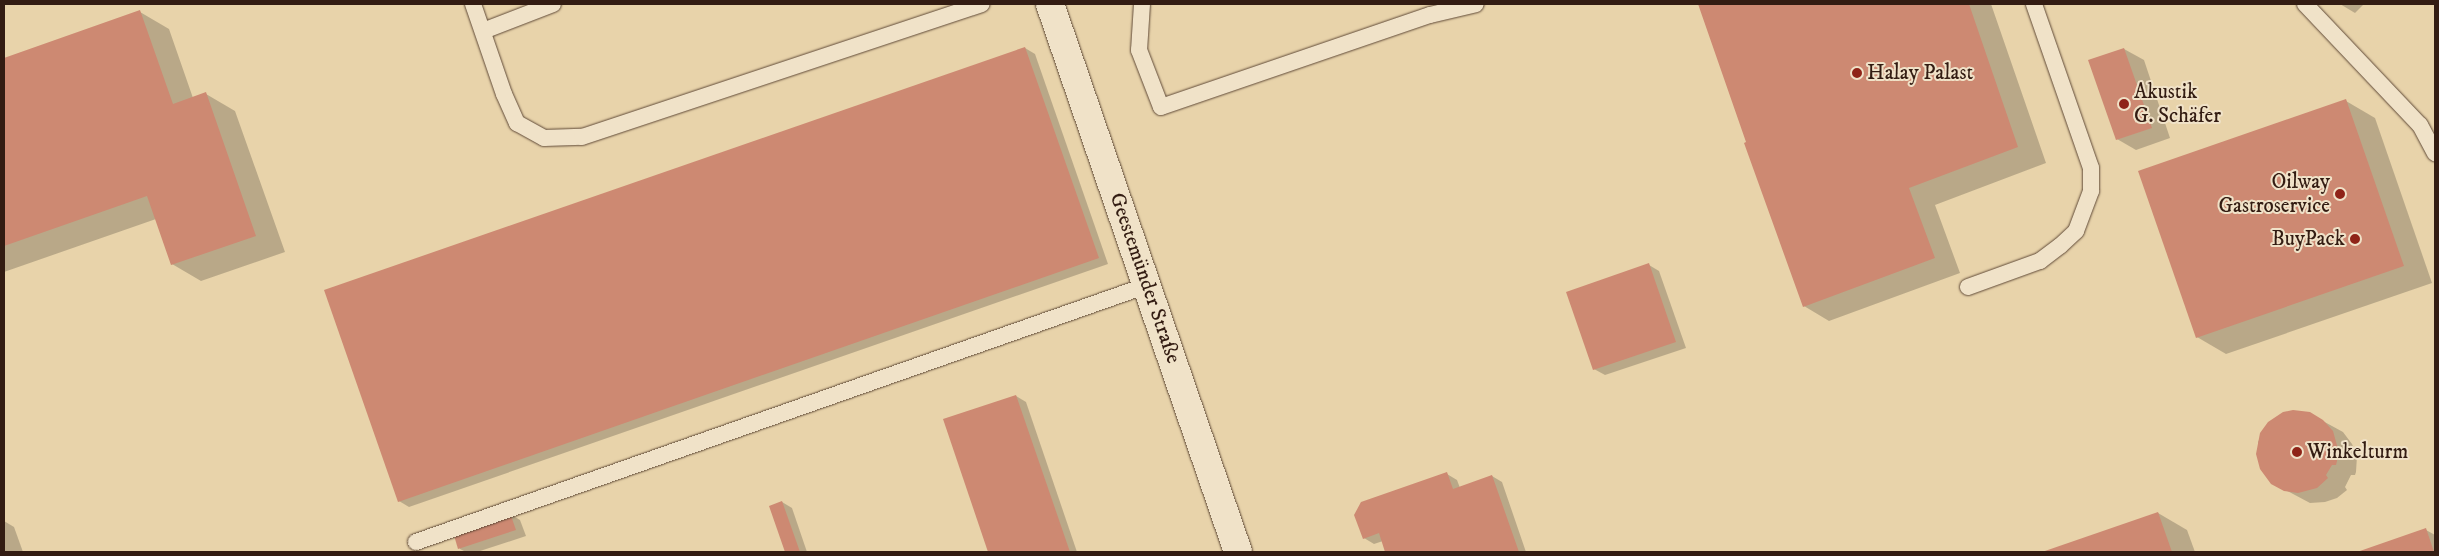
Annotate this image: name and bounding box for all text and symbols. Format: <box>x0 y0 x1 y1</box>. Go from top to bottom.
place label: Halay Palast <box>1867 60 1973 86</box>
marker: Halay Palast <box>1851 67 1863 79</box>
place label: Akustik G. Schäfer <box>2134 79 2221 129</box>
marker: Akustik G. Schäfer <box>2118 98 2130 110</box>
place label: Oilway Gastroservice <box>2218 169 2330 219</box>
marker: Oilway Gastroservice <box>2334 188 2346 200</box>
street label: Geestemünder Straße <box>1104 189 1186 367</box>
place label: BuyPack <box>2272 226 2345 252</box>
marker: BuyPack <box>2349 233 2361 245</box>
place label: Winkelturm <box>2307 439 2408 465</box>
marker: Winkelturm <box>2291 446 2303 458</box>

